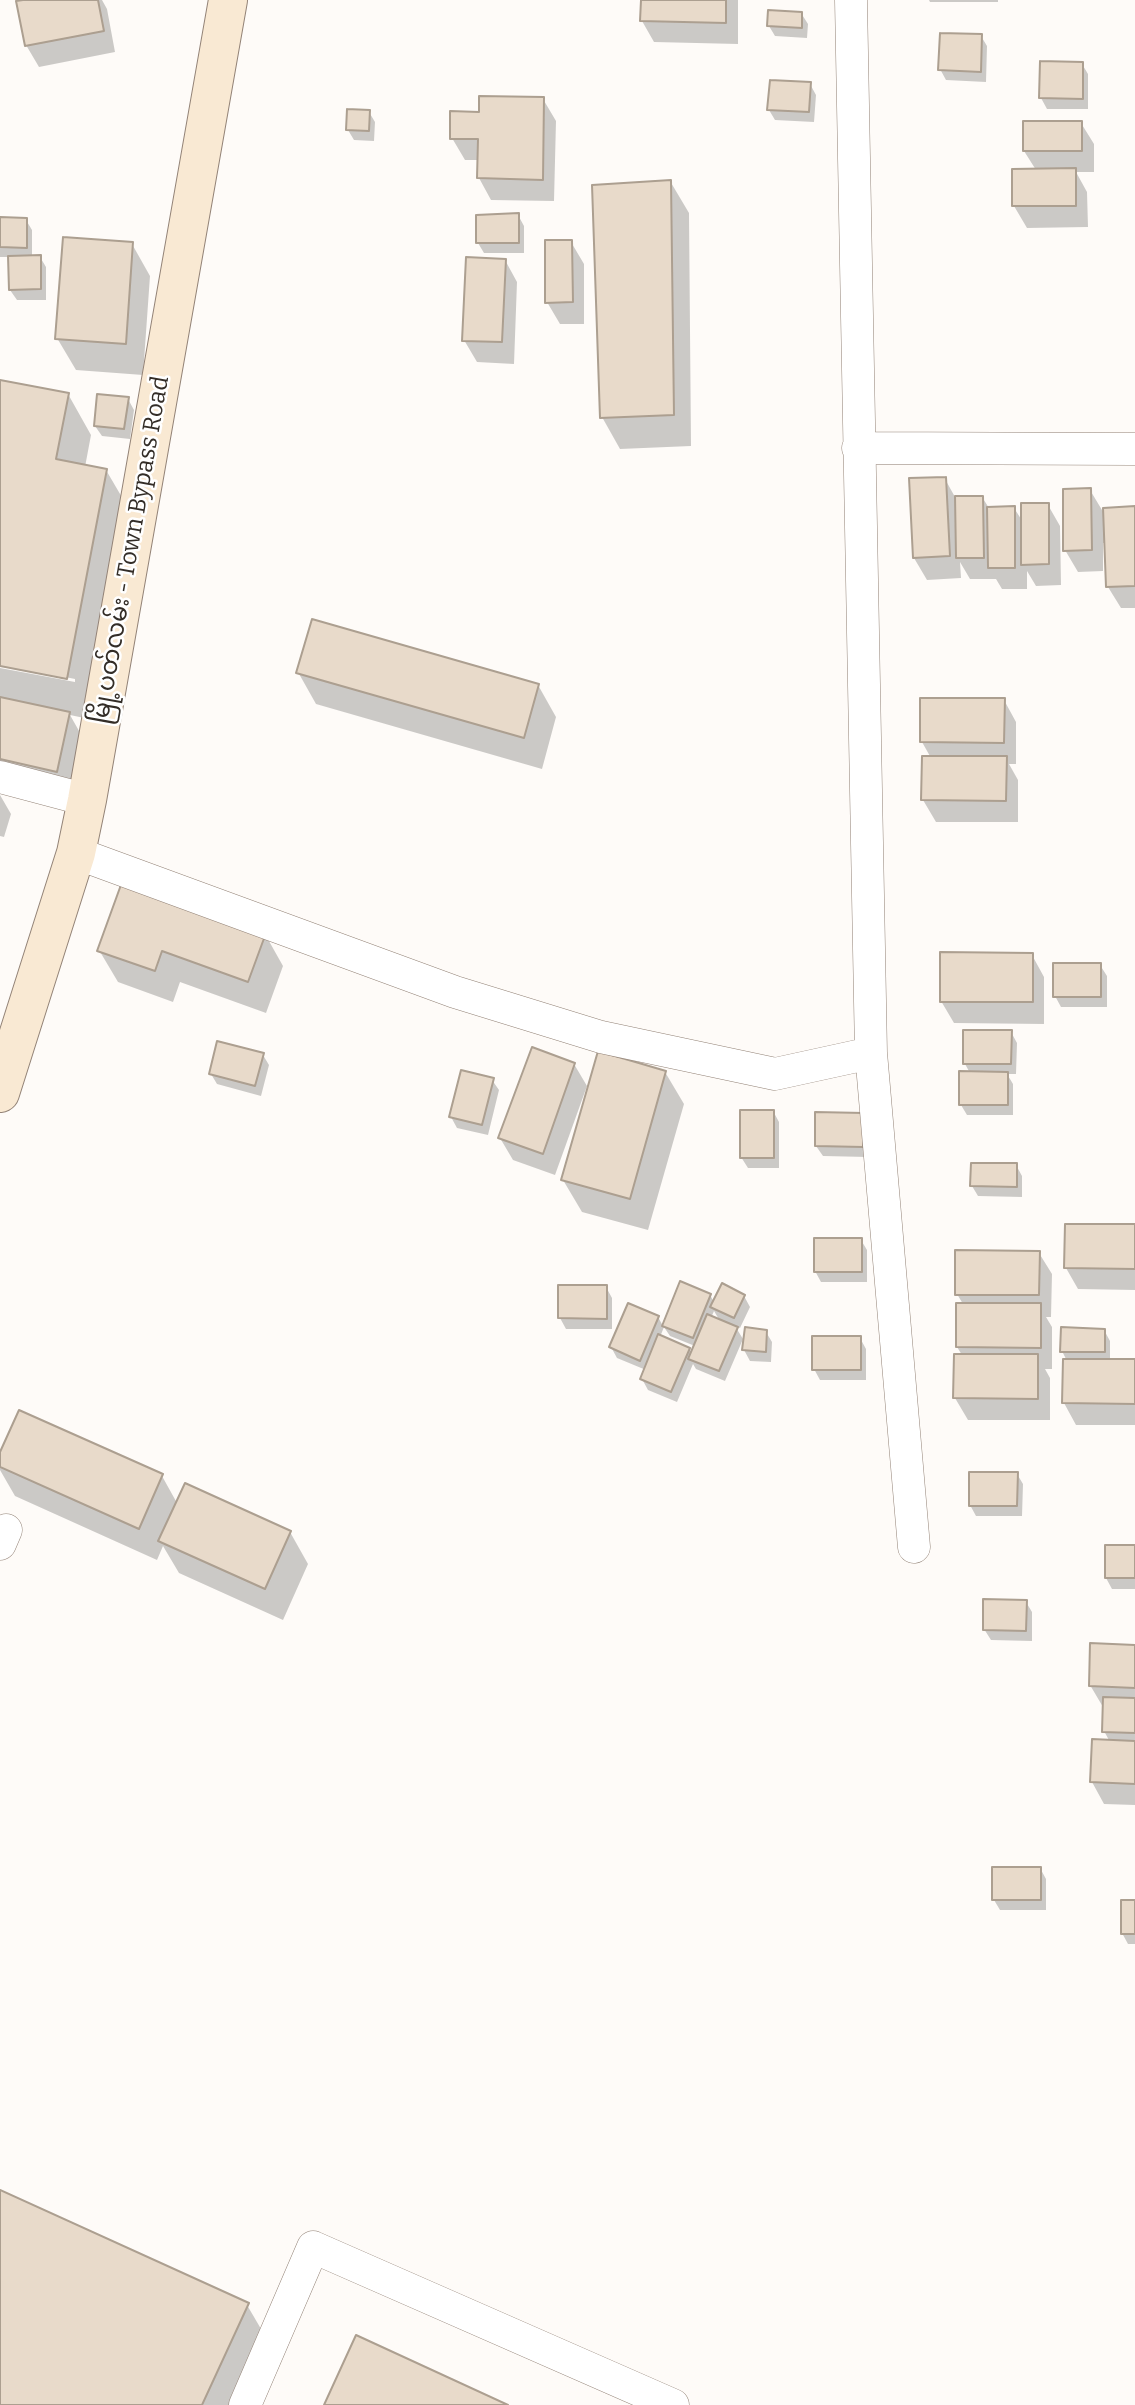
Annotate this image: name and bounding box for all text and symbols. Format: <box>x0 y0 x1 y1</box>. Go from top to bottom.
street label: မြို့ပတ်လမ်း - Town Bypass Road <box>86 374 176 726</box>

